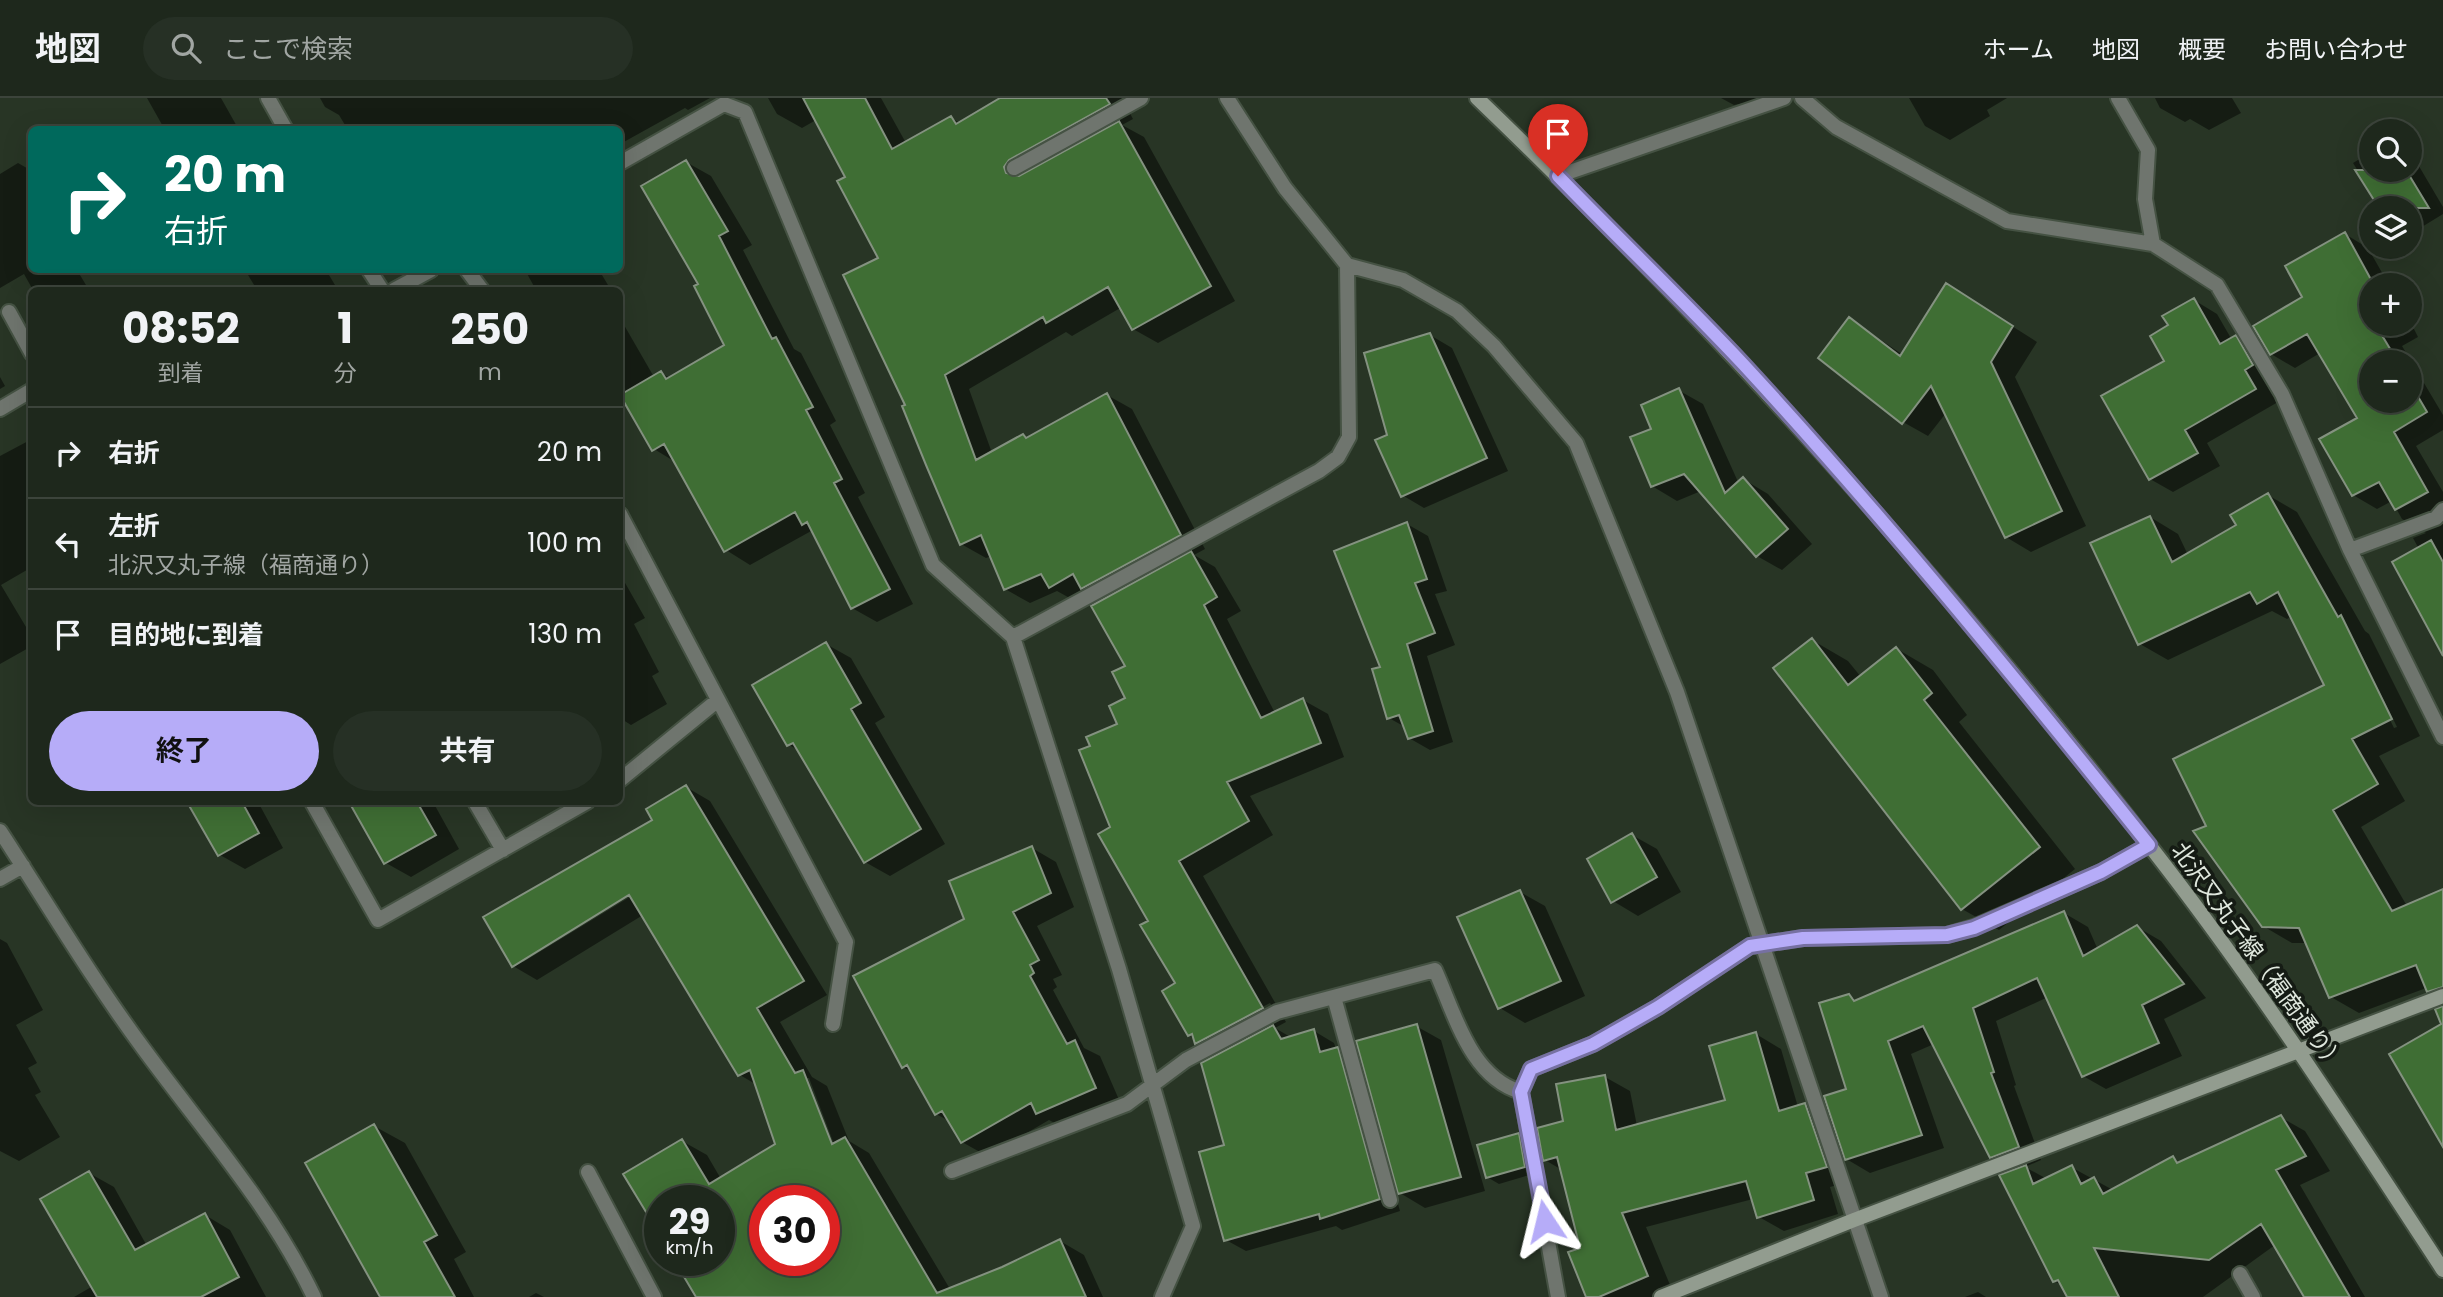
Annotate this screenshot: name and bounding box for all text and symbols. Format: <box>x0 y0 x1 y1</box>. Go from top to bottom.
search box <box>143 17 633 80</box>
text: 地図 <box>35 25 101 72</box>
icon: search <box>167 29 205 67</box>
text: ここで検索 <box>223 31 353 67</box>
text: ホーム <box>1983 33 2054 66</box>
text: 地図 <box>2092 33 2140 66</box>
text: 概要 <box>2178 33 2226 66</box>
text: お問い合わせ <box>2264 33 2408 66</box>
pin <box>1528 104 1588 176</box>
icon: arrive <box>1539 115 1577 153</box>
map controls <box>2359 119 2422 413</box>
button: search <box>2359 119 2422 182</box>
text: 20 m <box>164 141 286 209</box>
icon: right <box>49 154 140 245</box>
button: layers <box>2359 196 2422 259</box>
text: 右折 <box>164 208 228 253</box>
button: + <box>2359 273 2422 336</box>
text: 08:52 <box>122 299 240 358</box>
text: 1 <box>337 299 353 358</box>
text: 250 <box>450 300 529 359</box>
button: − <box>2359 350 2422 413</box>
text: m <box>478 356 502 388</box>
text: 到着 <box>158 357 204 389</box>
text: 分 <box>334 357 357 389</box>
icon: right <box>49 434 87 472</box>
text: 20 m <box>537 434 602 470</box>
text: 右折 <box>108 435 160 471</box>
text: 左折 <box>108 508 160 544</box>
icon: left <box>49 525 87 563</box>
text: 100 m <box>527 525 602 561</box>
text: 北沢又丸子線（福商通り） <box>108 549 384 581</box>
icon: arrive <box>49 616 87 654</box>
text: 130 m <box>528 616 602 652</box>
text: 目的地に到着 <box>108 617 264 653</box>
button: 終了 <box>49 711 319 791</box>
button: 共有 <box>333 711 602 791</box>
street label: 北沢又丸子線（福商通り） <box>2164 836 2352 1078</box>
position arrow <box>1508 1184 1582 1258</box>
speed limit sign: 30 <box>749 1185 840 1276</box>
text: 29 <box>669 1197 710 1246</box>
text: km/h <box>666 1235 713 1260</box>

